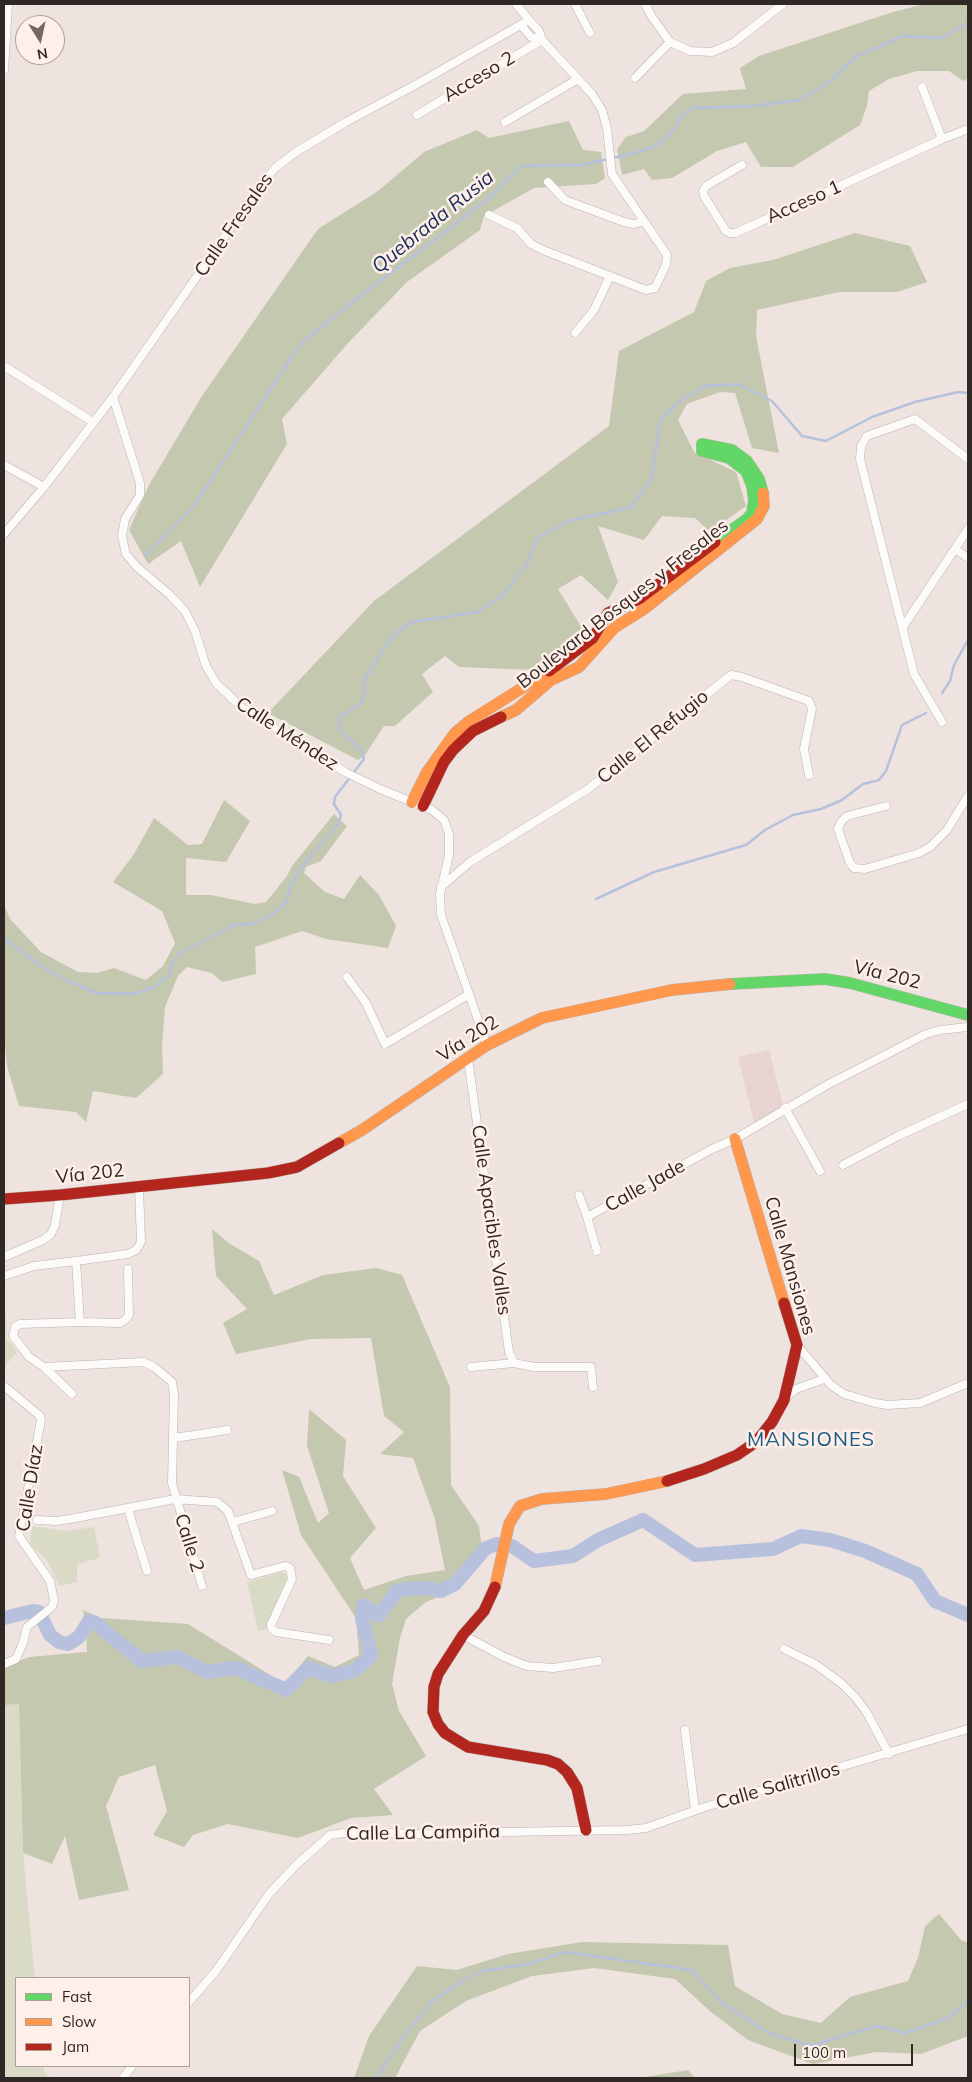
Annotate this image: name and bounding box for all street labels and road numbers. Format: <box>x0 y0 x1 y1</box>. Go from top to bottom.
street label: Acceso 2 <box>439 47 519 107</box>
street label: Calle Fresales <box>190 169 278 281</box>
street label: Acceso 1 <box>763 175 845 229</box>
street label: Boulevard Bosques y Fresales <box>513 514 733 694</box>
street label: Calle El Refugio <box>593 685 713 789</box>
street label: Calle Méndez <box>231 692 343 776</box>
street label: Vía 202 <box>851 956 923 994</box>
street label: Vía 202 <box>433 1011 503 1067</box>
street label: Calle Apacibles Valles <box>466 1123 516 1317</box>
street label: Calle Jade <box>601 1155 689 1217</box>
street label: Vía 202 <box>55 1159 125 1189</box>
street label: Calle Mansiones <box>759 1194 821 1338</box>
street label: Calle Díaz <box>12 1443 48 1533</box>
street label: Calle 2 <box>169 1511 209 1575</box>
street label: Calle Salitrillos <box>713 1757 843 1815</box>
street label: Calle La Campiña <box>346 1820 500 1846</box>

